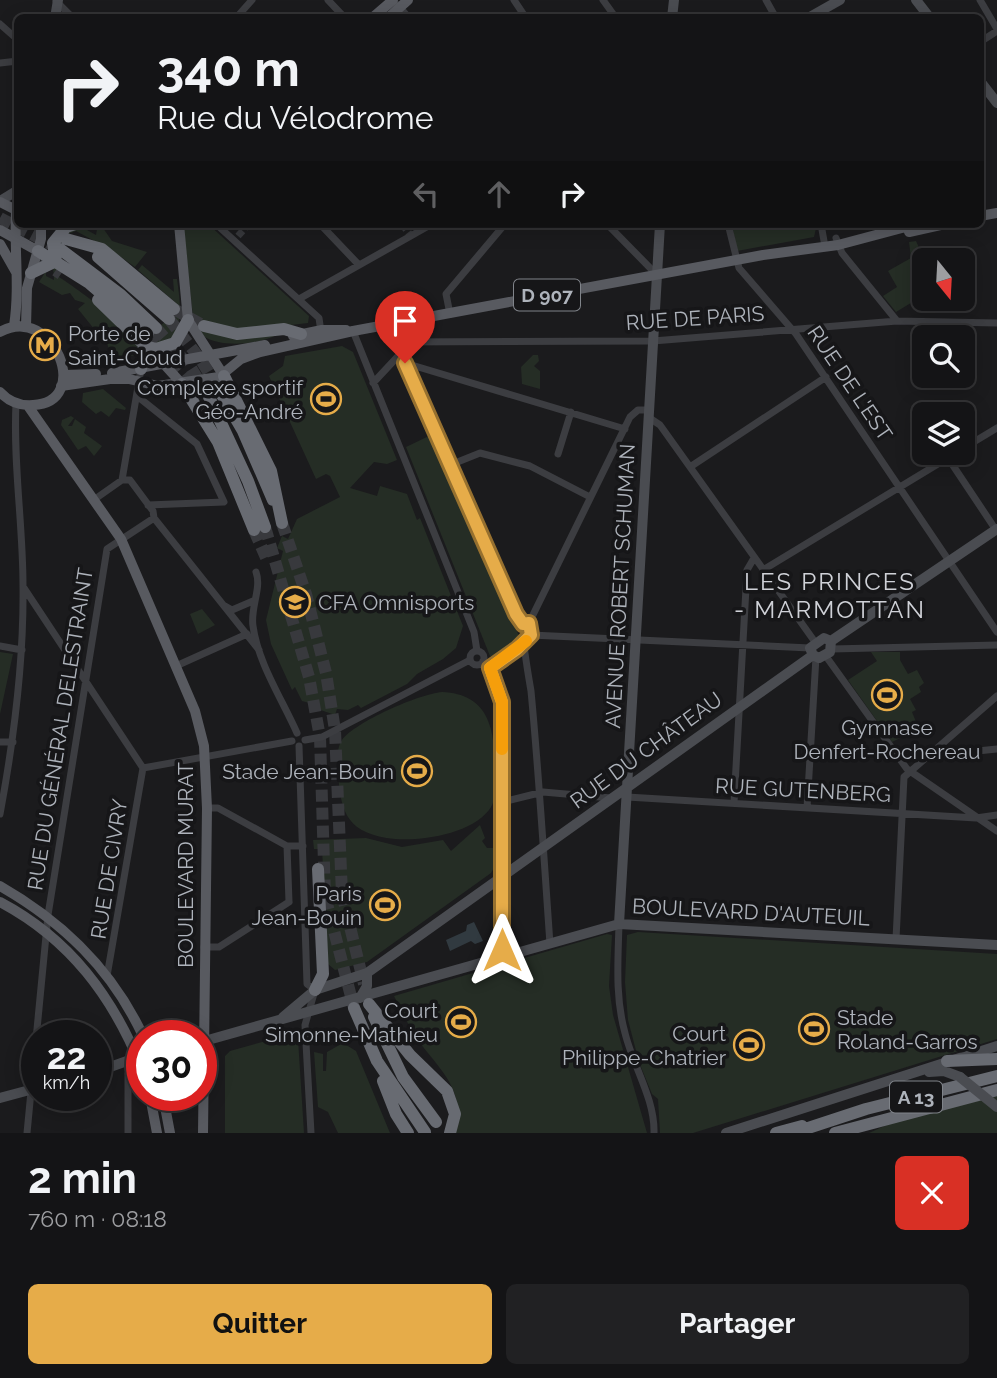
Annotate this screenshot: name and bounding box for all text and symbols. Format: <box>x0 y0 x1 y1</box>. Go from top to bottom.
text: 340 m <box>157 40 300 97</box>
icon: right <box>42 42 133 133</box>
text: Rue du Vélodrome <box>157 99 434 136</box>
icon: left <box>407 175 445 213</box>
icon: ahead <box>480 175 518 213</box>
icon: right <box>553 175 591 213</box>
north arrow <box>912 248 975 312</box>
map controls <box>912 248 975 465</box>
road number: D 907 <box>514 280 580 310</box>
pin <box>375 291 435 363</box>
street label: RUE DE PARIS <box>625 301 765 335</box>
icon: arrive <box>386 302 424 340</box>
place label: Porte de Saint-Cloud <box>68 321 183 370</box>
street label: RUE DE L'EST <box>802 321 898 445</box>
button: search <box>912 325 975 388</box>
metro station icon: Porte de Saint-Cloud <box>28 328 62 362</box>
place label: Complexe sportif Géo-André <box>137 375 304 424</box>
sports icon: Complexe sportif Géo-André <box>309 382 343 416</box>
button: layers <box>912 402 975 465</box>
street label: AVENUE ROBERT SCHUMAN <box>600 443 640 729</box>
street label: RUE DU GÉNÉRAL DELESTRAINT <box>22 566 98 892</box>
district label: LES PRINCES - MARMOTTAN <box>734 567 926 624</box>
school or university icon: CFA Omnisports <box>278 585 312 619</box>
place label: CFA Omnisports <box>318 590 474 615</box>
sports icon: Gymnase Denfert-Rochereau <box>870 678 904 712</box>
street label: RUE DU CHÂTEAU <box>565 687 727 813</box>
place label: Gymnase Denfert-Rochereau <box>794 715 980 764</box>
sports icon: Stade Jean-Bouin <box>400 754 434 788</box>
place label: Stade Jean-Bouin <box>222 759 394 784</box>
street label: BOULEVARD MURAT <box>173 762 198 968</box>
street label: RUE GUTENBERG <box>714 773 892 807</box>
street label: RUE DE CIVRY <box>86 797 132 941</box>
place label: Paris Jean-Bouin <box>251 881 362 930</box>
sports icon: Paris Jean-Bouin <box>368 888 402 922</box>
street label: BOULEVARD D'AUTEUIL <box>631 893 871 931</box>
position arrow <box>465 913 539 987</box>
place label: Court Simonne-Mathieu <box>265 998 438 1047</box>
sports icon: Court Simonne-Mathieu <box>444 1005 478 1039</box>
place label: Stade Roland-Garros <box>837 1005 978 1054</box>
sports icon: Stade Roland-Garros <box>797 1012 831 1046</box>
speed limit sign: 30 <box>126 1020 217 1111</box>
place label: Court Philippe-Chatrier <box>562 1021 727 1070</box>
sports icon: Court Philippe-Chatrier <box>732 1028 766 1062</box>
text: 22 <box>47 1036 86 1077</box>
text: km/h <box>43 1072 90 1093</box>
road number: A 13 <box>890 1082 942 1112</box>
text: 2 min <box>28 1154 137 1203</box>
button: close <box>895 1156 969 1230</box>
text: 760 m · 08:18 <box>28 1205 167 1232</box>
button: Quitter <box>28 1284 492 1364</box>
button: Partager <box>506 1284 969 1364</box>

